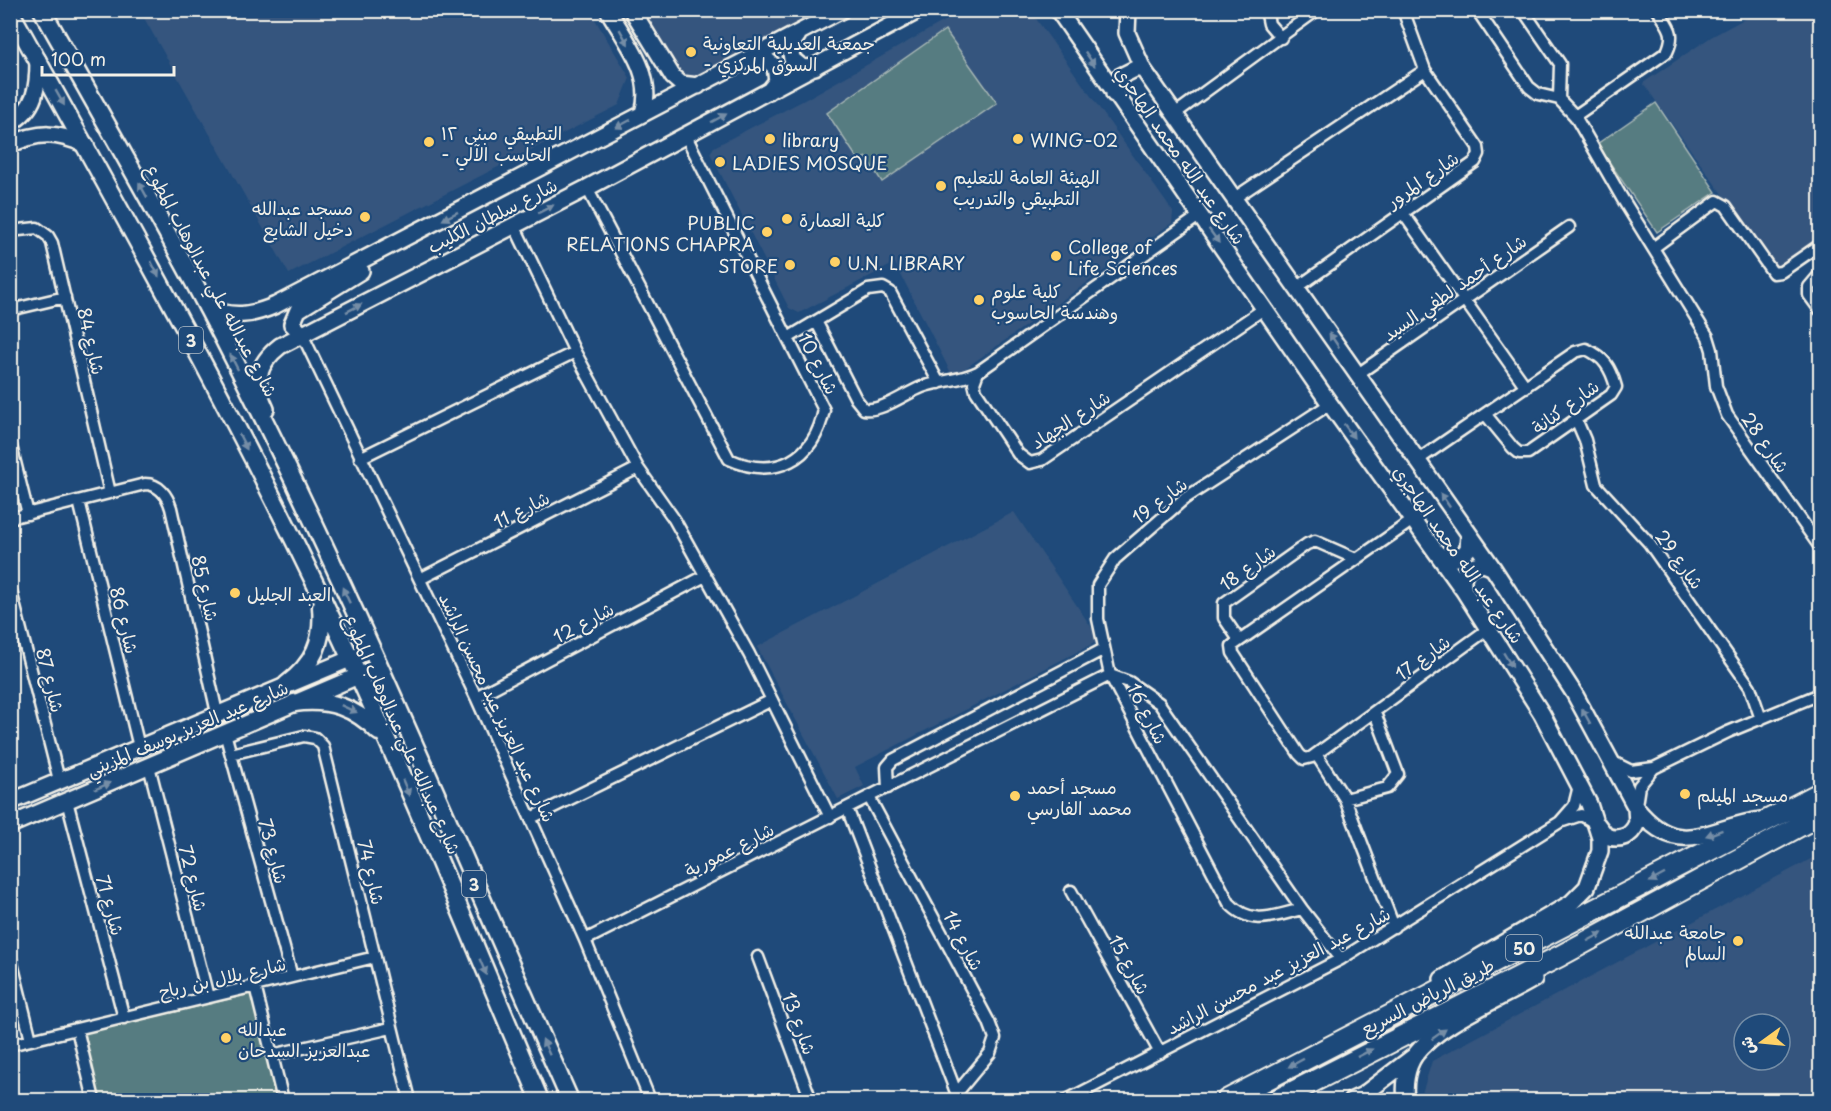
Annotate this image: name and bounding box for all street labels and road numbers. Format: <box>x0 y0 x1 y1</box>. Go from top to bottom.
street label: شارع عبد الله محمد الهاجري <box>1108 60 1253 250</box>
street label: شارع المرور <box>1379 144 1464 215</box>
street label: شارع عبدالله علي عبدالوهاب المطوع <box>135 159 285 403</box>
street label: شارع سلطان الكليب <box>422 171 562 259</box>
street label: شارع أحمد لطفي السيد <box>1376 227 1534 350</box>
street label: شارع 84 <box>71 305 113 377</box>
road number: 3 <box>179 327 203 353</box>
street label: شارع 10 <box>792 327 846 399</box>
street label: شارع كنانة <box>1526 372 1604 440</box>
street label: شارع الجهاد <box>1025 383 1115 455</box>
street label: شارع 28 <box>1735 406 1797 478</box>
street label: شارع عبد الله محمد الهاجري <box>1386 459 1531 649</box>
street label: شارع 19 <box>1126 470 1192 530</box>
street label: شارع 11 <box>488 483 554 535</box>
street label: شارع 29 <box>1649 524 1711 594</box>
street label: شارع 18 <box>1213 537 1281 597</box>
street label: شارع 85 <box>185 552 227 624</box>
street label: شارع 86 <box>104 584 146 656</box>
street label: شارع عبد العزيز عبد محسن الراشد <box>433 588 563 826</box>
street label: شارع 12 <box>548 595 618 649</box>
street label: شارع عبدالله علي عبدالوهاب المطوع <box>334 610 468 860</box>
street label: شارع 17 <box>1389 628 1455 686</box>
street label: شارع 87 <box>30 645 72 715</box>
street label: شارع عبد العزيز يوسف المزيني <box>82 673 294 786</box>
street label: شارع 16 <box>1121 678 1175 748</box>
street label: شارع 73 <box>252 815 296 887</box>
street label: شارع عمورية <box>680 815 778 883</box>
street label: شارع 74 <box>351 837 393 907</box>
street label: شارع 72 <box>173 842 215 914</box>
road number: 3 <box>462 871 486 897</box>
street label: شارع 71 <box>90 872 132 938</box>
street label: شارع عبد العزيز عبد محسن الراشد <box>1161 899 1395 1041</box>
street label: شارع 14 <box>937 905 991 975</box>
street label: شارع 15 <box>1103 929 1157 999</box>
road number: 50 <box>1506 935 1542 961</box>
street label: شارع بلال بن رباح <box>156 949 288 1005</box>
street label: طريق الرياض السريع <box>1355 951 1499 1042</box>
street label: شارع 13 <box>776 988 824 1058</box>

